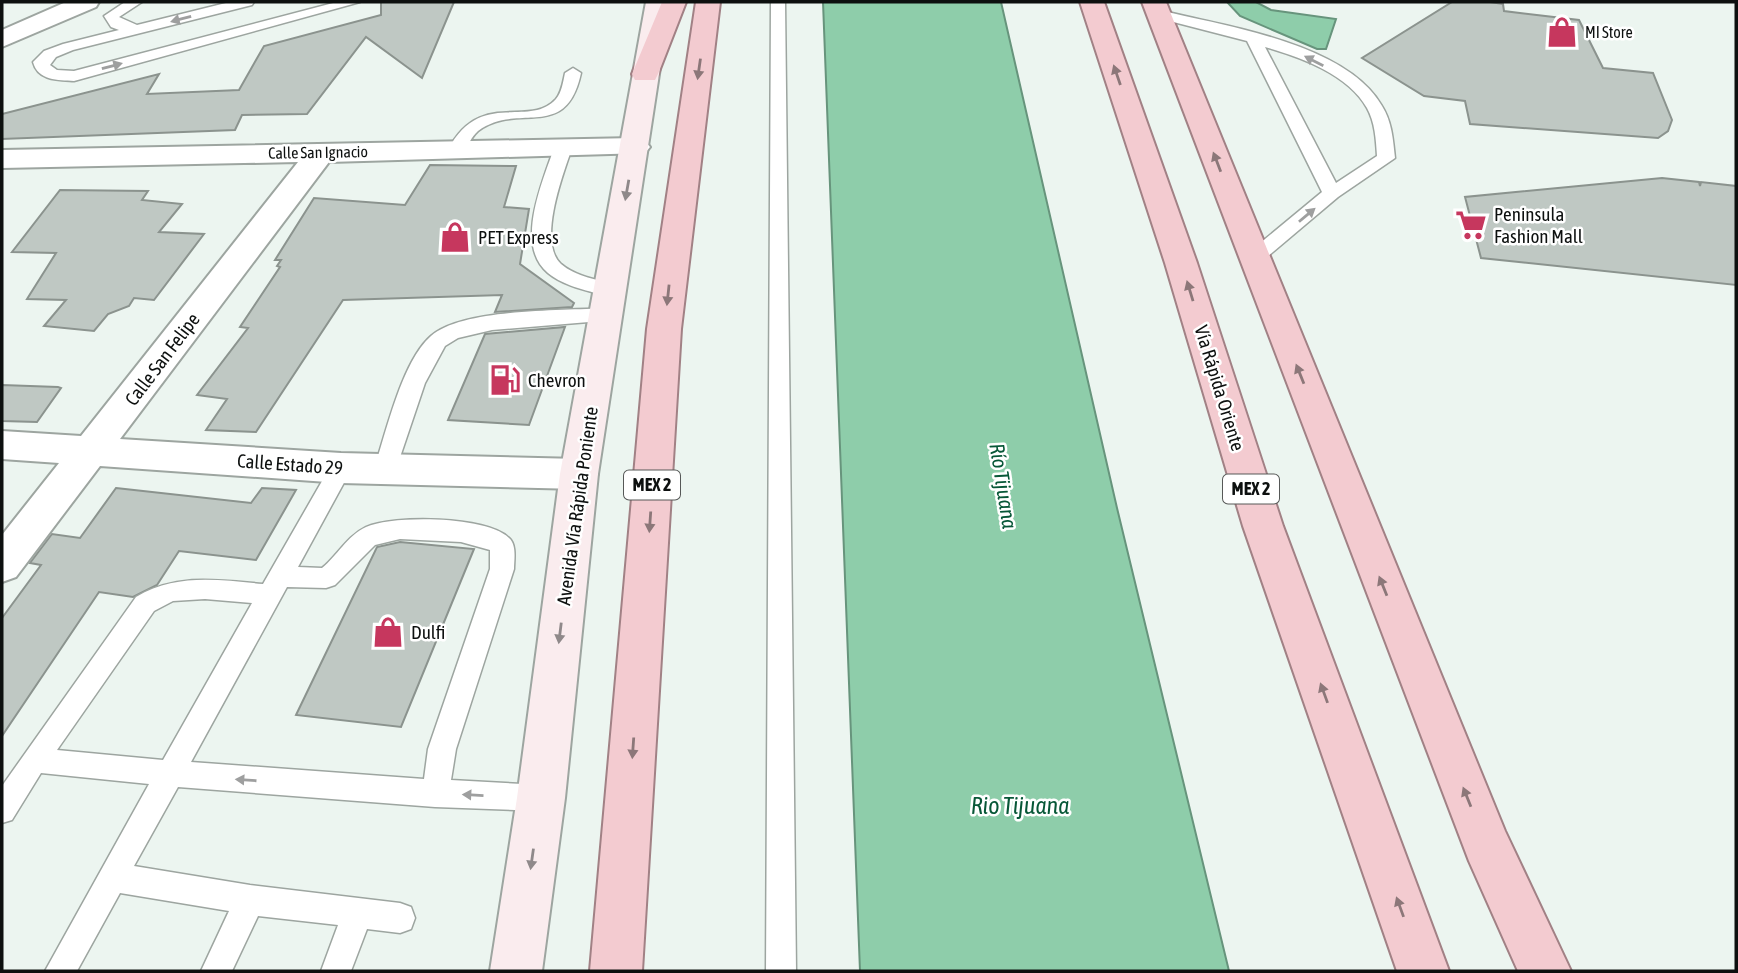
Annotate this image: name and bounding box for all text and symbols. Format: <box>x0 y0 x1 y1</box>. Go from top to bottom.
one-way arrow <box>169 14 191 25</box>
shop icon: MI Store <box>1545 15 1579 49</box>
place label: MI Store <box>1585 23 1633 41</box>
one-way arrow <box>1304 55 1324 67</box>
one-way arrow <box>693 59 704 81</box>
one-way arrow <box>102 60 124 71</box>
one-way arrow <box>1111 65 1122 86</box>
street label: Calle San Ignacio <box>268 142 368 163</box>
one-way arrow <box>1211 152 1222 173</box>
one-way arrow <box>621 179 632 201</box>
place label: Peninsula Fashion Mall <box>1494 203 1583 247</box>
one-way arrow <box>1298 208 1315 223</box>
supermarket icon: Peninsula Fashion Mall <box>1454 208 1488 242</box>
shop icon: PET Express <box>438 220 472 254</box>
place label: PET Express <box>478 226 559 248</box>
one-way arrow <box>1184 280 1195 301</box>
one-way arrow <box>663 284 674 306</box>
street label: Calle San Felipe <box>120 308 204 410</box>
street label: Vía Rápida Oriente <box>1190 323 1250 453</box>
fuel station icon: Chevron <box>488 363 522 397</box>
one-way arrow <box>1294 364 1305 385</box>
place label: Chevron <box>528 369 586 391</box>
street label: Avenida Vía Rápida Poniente <box>552 405 602 607</box>
water label: Río Tijuana <box>985 441 1023 531</box>
street label: Calle Estado 29 <box>236 449 344 479</box>
road number: MEX 2 <box>624 471 680 500</box>
road number: MEX 2 <box>1223 475 1279 504</box>
one-way arrow <box>644 511 655 533</box>
one-way arrow <box>1378 575 1389 596</box>
shop icon: Dulfi <box>371 615 405 649</box>
place label: Dulfi <box>411 621 445 643</box>
one-way arrow <box>555 622 566 644</box>
one-way arrow <box>1318 682 1329 703</box>
one-way arrow <box>627 738 638 760</box>
one-way arrow <box>235 774 257 785</box>
one-way arrow <box>1462 787 1473 808</box>
one-way arrow <box>462 789 484 800</box>
water label: Rio Tijuana <box>971 792 1069 819</box>
one-way arrow <box>526 848 537 870</box>
one-way arrow <box>1394 896 1405 917</box>

